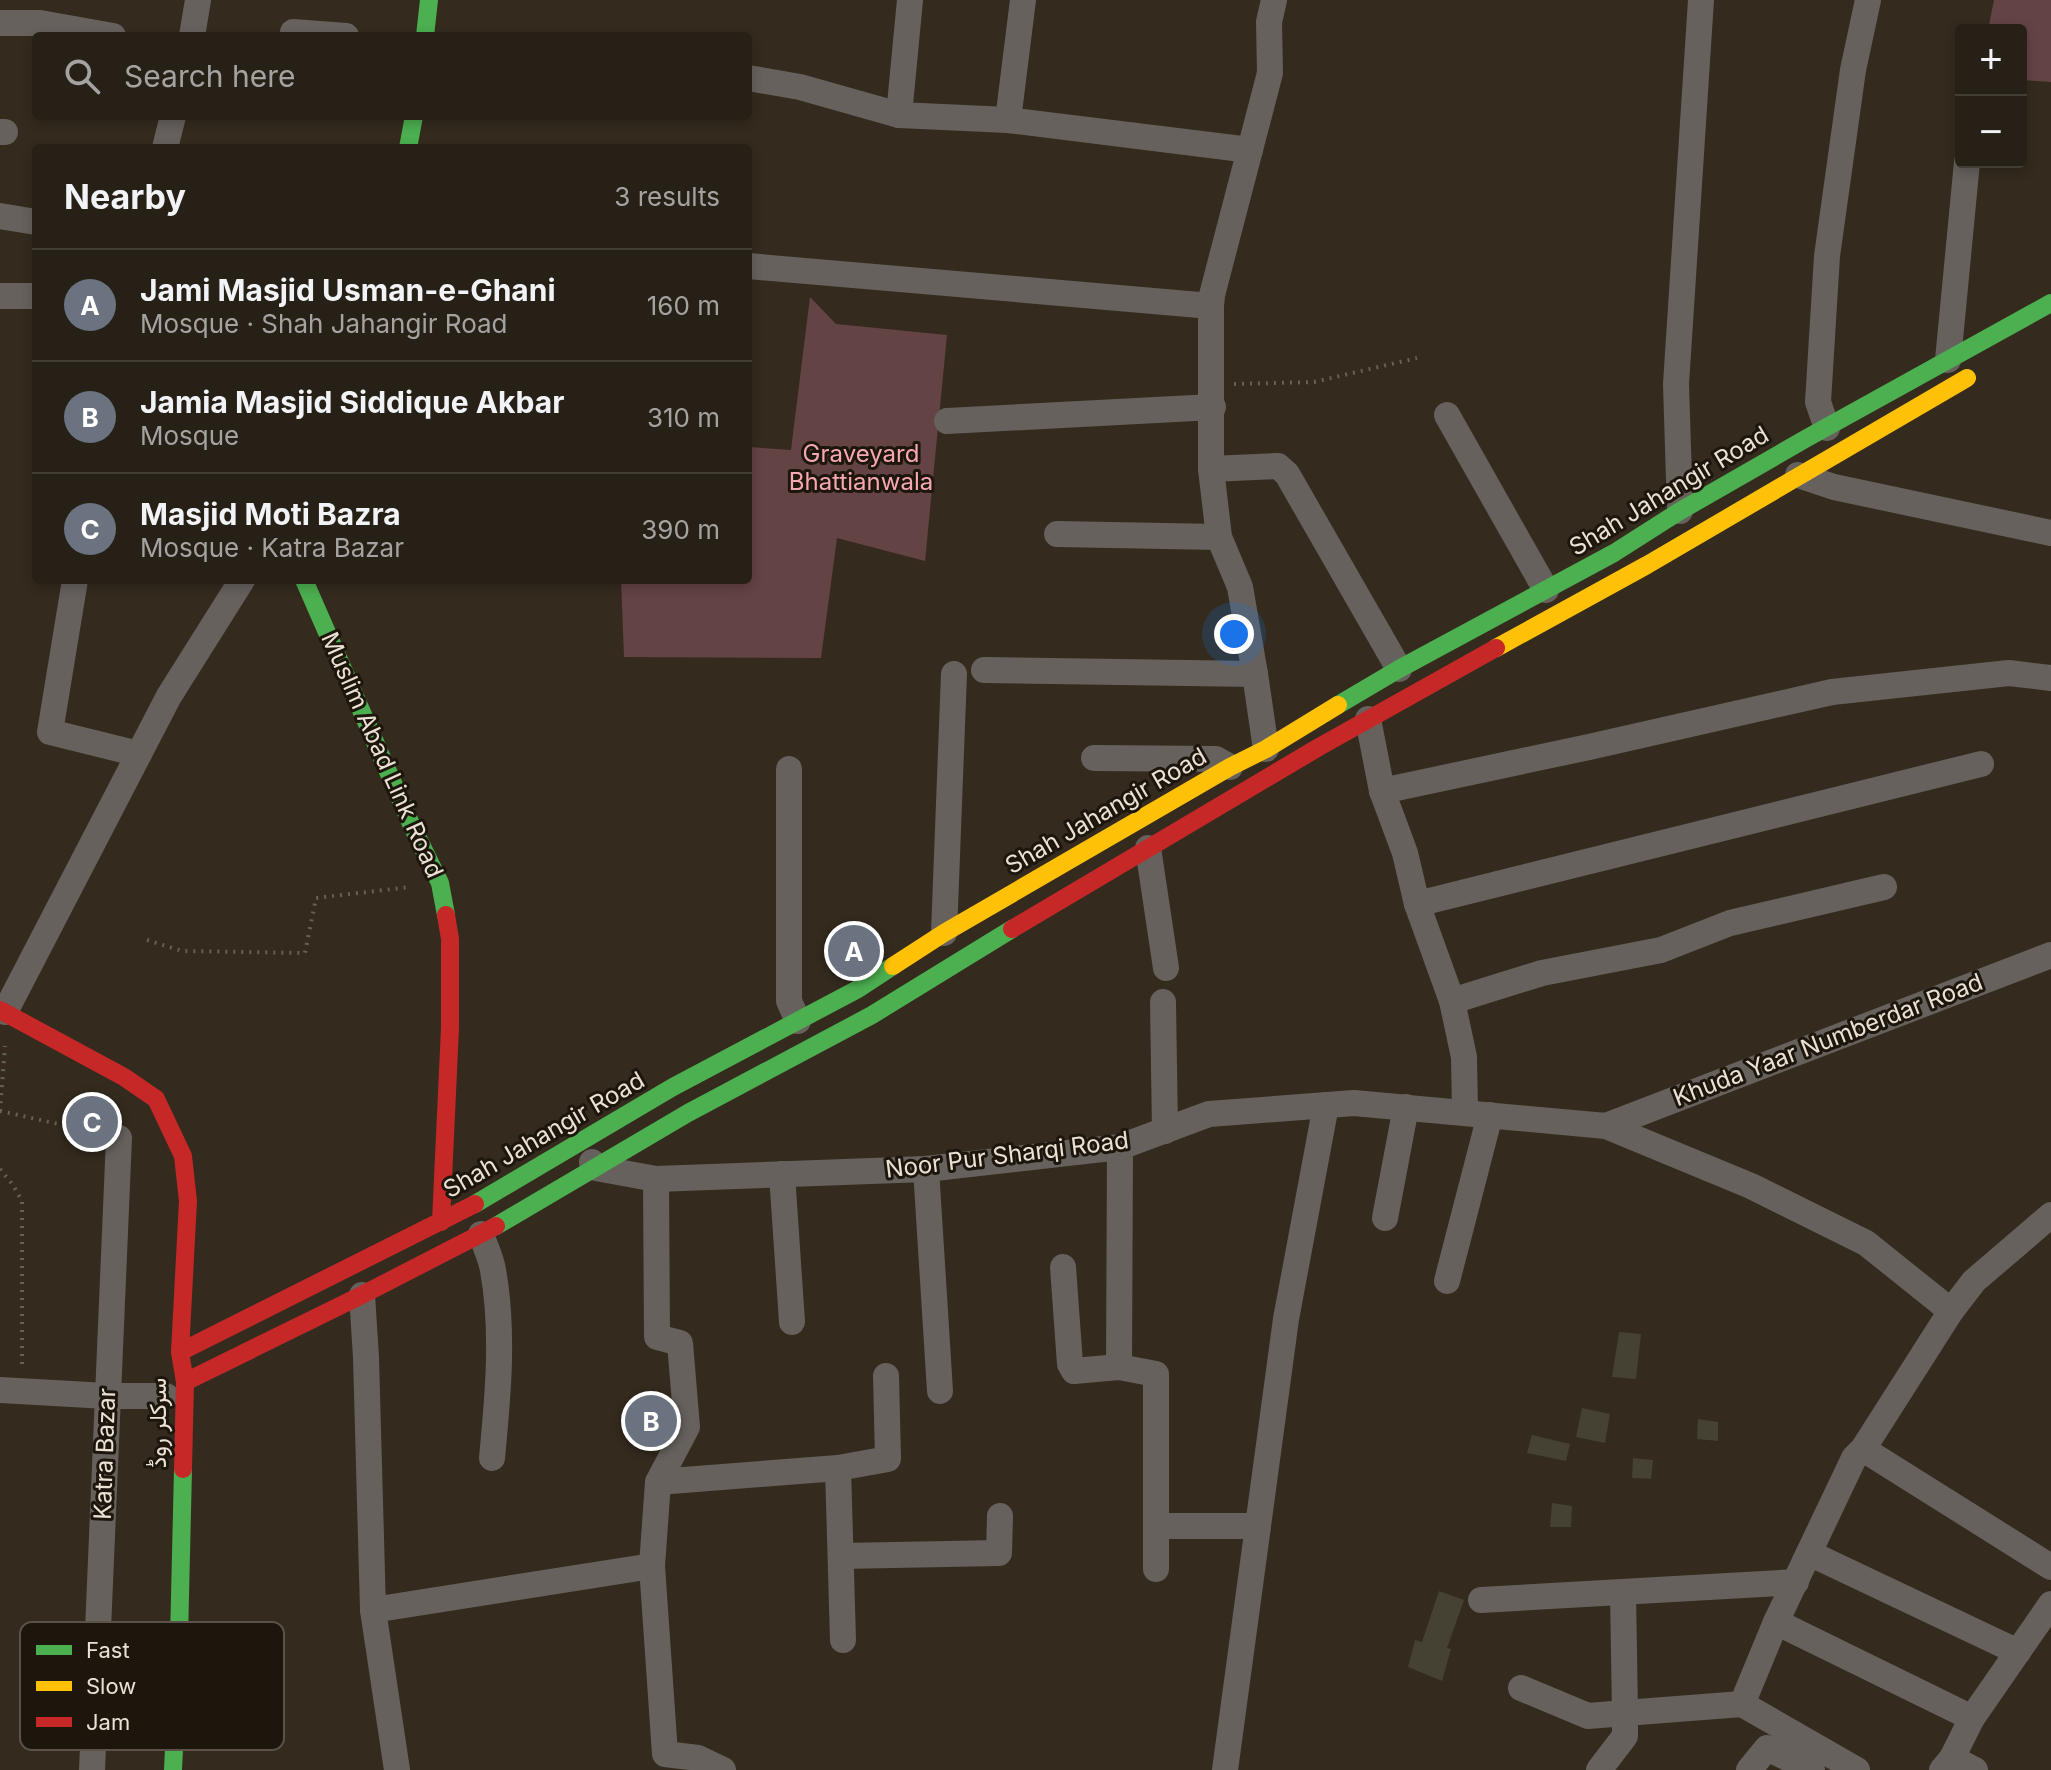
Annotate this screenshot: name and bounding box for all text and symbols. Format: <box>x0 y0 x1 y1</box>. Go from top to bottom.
map controls <box>1955 24 2027 168</box>
button: + <box>1955 24 2027 96</box>
search box <box>32 32 752 120</box>
icon: search <box>60 54 104 98</box>
text: Search here <box>124 58 296 94</box>
button: − <box>1955 96 2027 168</box>
text: Nearby <box>64 176 186 217</box>
text: 3 results <box>614 181 720 212</box>
text: Jami Masjid Usman-e-Ghani <box>140 272 556 308</box>
text: A <box>80 290 100 321</box>
text: 160 m <box>647 290 720 321</box>
text: Mosque · Shah Jahangir Road <box>140 308 508 339</box>
text: Jamia Masjid Siddique Akbar <box>140 384 564 420</box>
text: B <box>81 402 99 433</box>
text: 310 m <box>647 402 720 433</box>
text: Mosque <box>140 420 239 451</box>
street label: Shah Jahangir Road <box>1564 420 1774 562</box>
park label: Graveyard Bhattianwala <box>789 439 933 496</box>
text: Masjid Moti Bazra <box>140 496 401 532</box>
text: C <box>80 514 100 545</box>
text: 390 m <box>641 514 720 545</box>
text: Mosque · Katra Bazar <box>140 532 404 563</box>
your location <box>1214 614 1254 654</box>
street label: Muslim Abad Link Road <box>315 628 450 882</box>
street label: Shah Jahangir Road <box>1000 741 1211 880</box>
pin: A <box>828 921 880 981</box>
street label: Khuda Yaar Numberdar Road <box>1669 967 1987 1112</box>
street label: Shah Jahangir Road <box>438 1065 649 1204</box>
pin: C <box>66 1092 118 1152</box>
street label: Noor Pur Sharqi Road <box>884 1125 1130 1184</box>
street label: سرکلر روڈ <box>143 1378 173 1468</box>
street label: Katra Bazar <box>88 1388 121 1520</box>
pin: B <box>625 1391 677 1451</box>
legend <box>20 1622 284 1750</box>
text: Fast <box>86 1637 130 1663</box>
text: Slow <box>86 1673 136 1699</box>
text: Jam <box>86 1709 130 1735</box>

